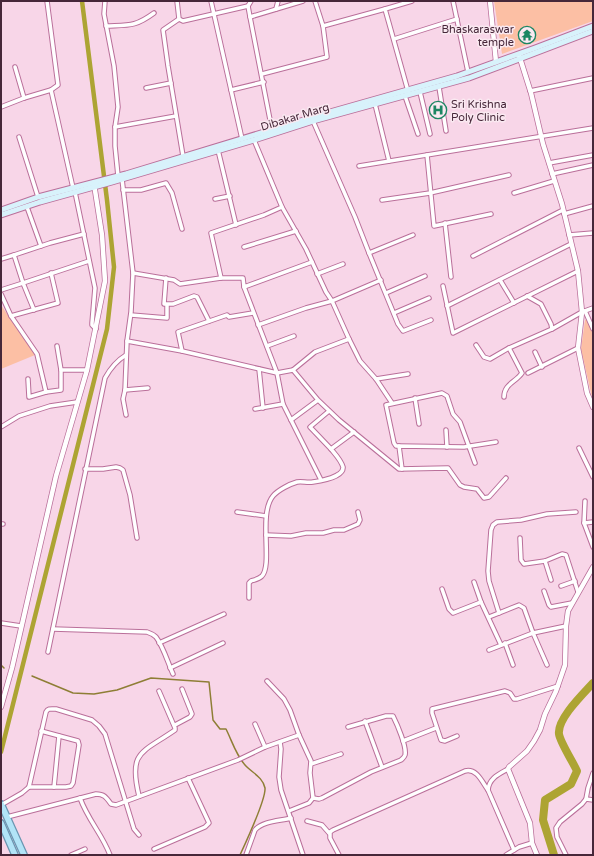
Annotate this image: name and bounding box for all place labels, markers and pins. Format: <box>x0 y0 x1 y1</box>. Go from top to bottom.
place label: Bhaskaraswar temple <box>442 23 515 49</box>
temple icon: Bhaskaraswar temple <box>517 25 537 45</box>
place label: Sri Krishna Poly Clinic <box>451 98 507 124</box>
hospital icon: Sri Krishna Poly Clinic <box>428 100 448 120</box>

